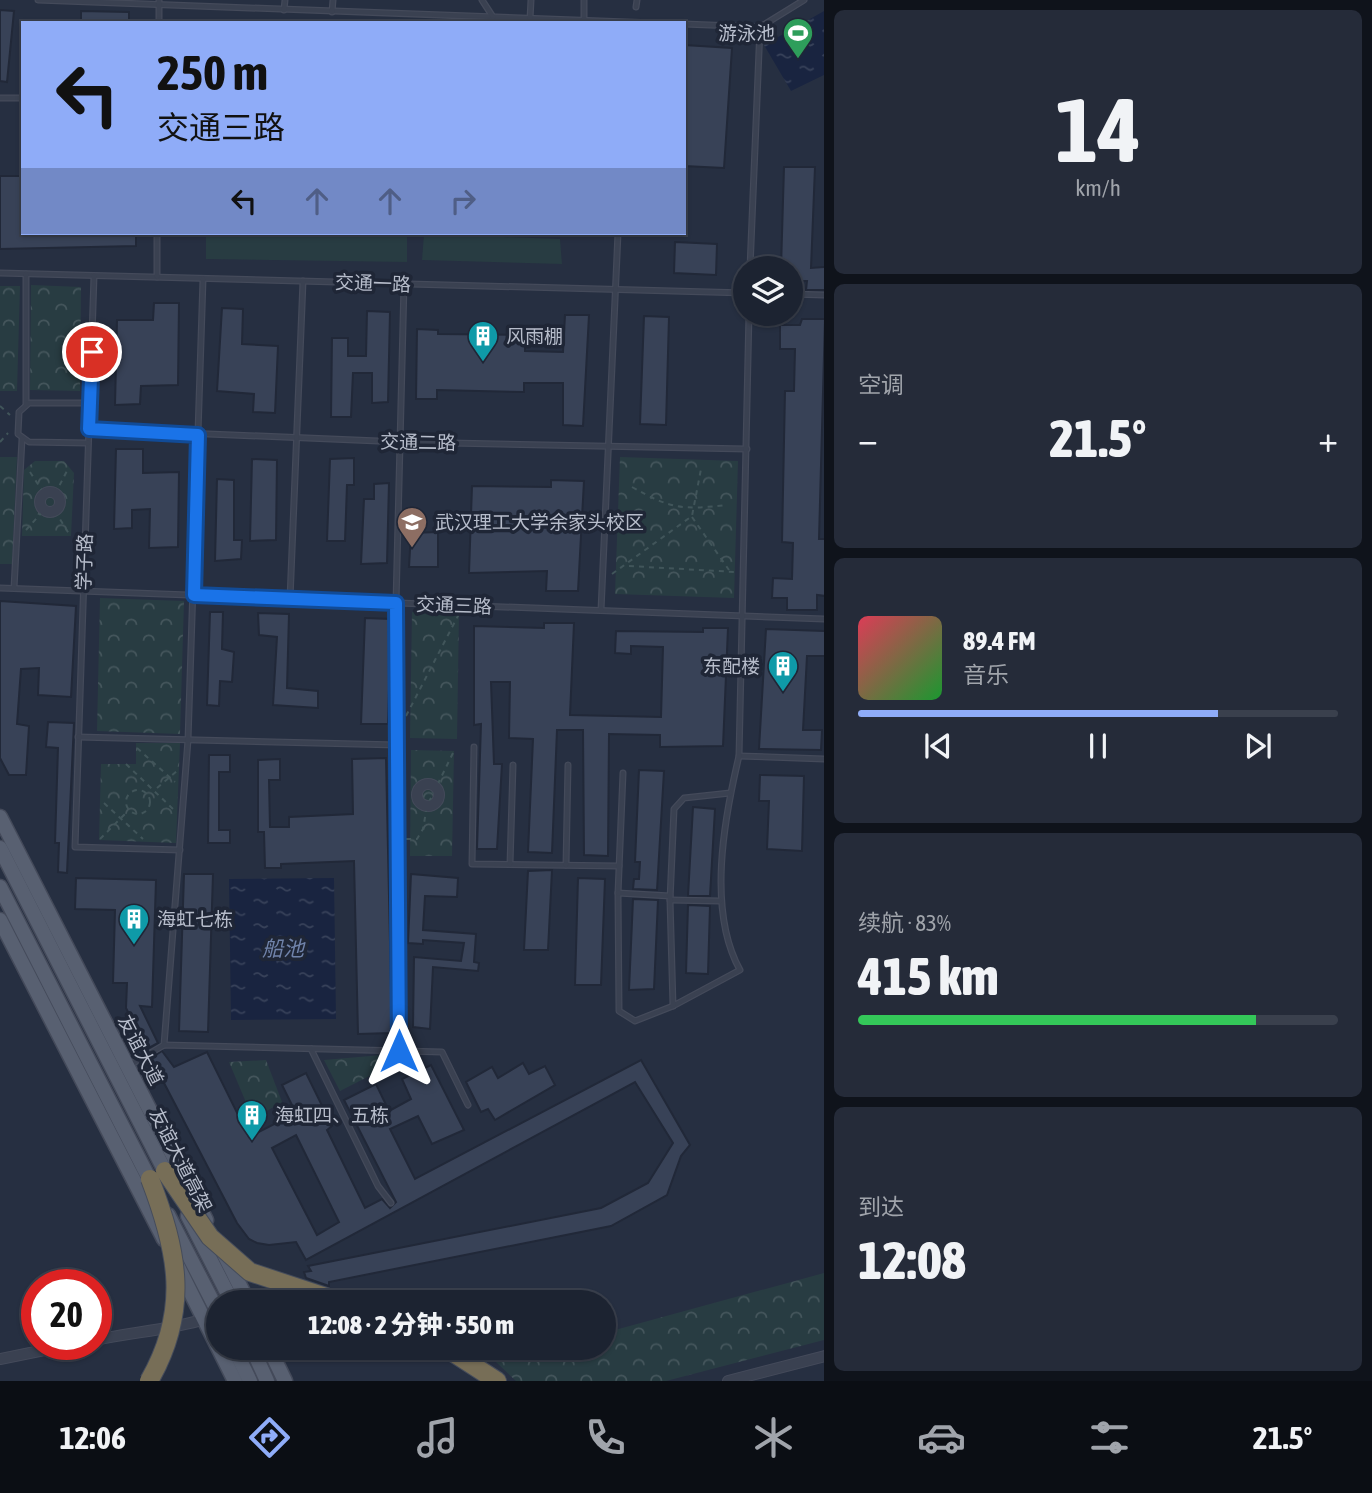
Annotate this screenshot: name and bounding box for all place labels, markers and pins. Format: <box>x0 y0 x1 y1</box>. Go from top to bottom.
sports icon: 游泳池 <box>781 16 815 60</box>
place label: 游泳池 <box>718 22 775 44</box>
building icon: 风雨棚 <box>466 319 500 363</box>
pin <box>62 322 122 382</box>
place label: 风雨棚 <box>506 325 563 347</box>
school or university icon: 武汉理工大学余家头校区 <box>395 505 429 549</box>
place label: 武汉理工大学余家头校区 <box>435 511 644 533</box>
building icon: 东配楼 <box>766 649 800 693</box>
place label: 东配楼 <box>703 655 760 677</box>
building icon: 海虹七栋 <box>117 902 151 946</box>
place label: 海虹七栋 <box>157 908 233 930</box>
building icon: 海虹四、五栋 <box>235 1098 269 1142</box>
place label: 海虹四、五栋 <box>275 1104 389 1126</box>

